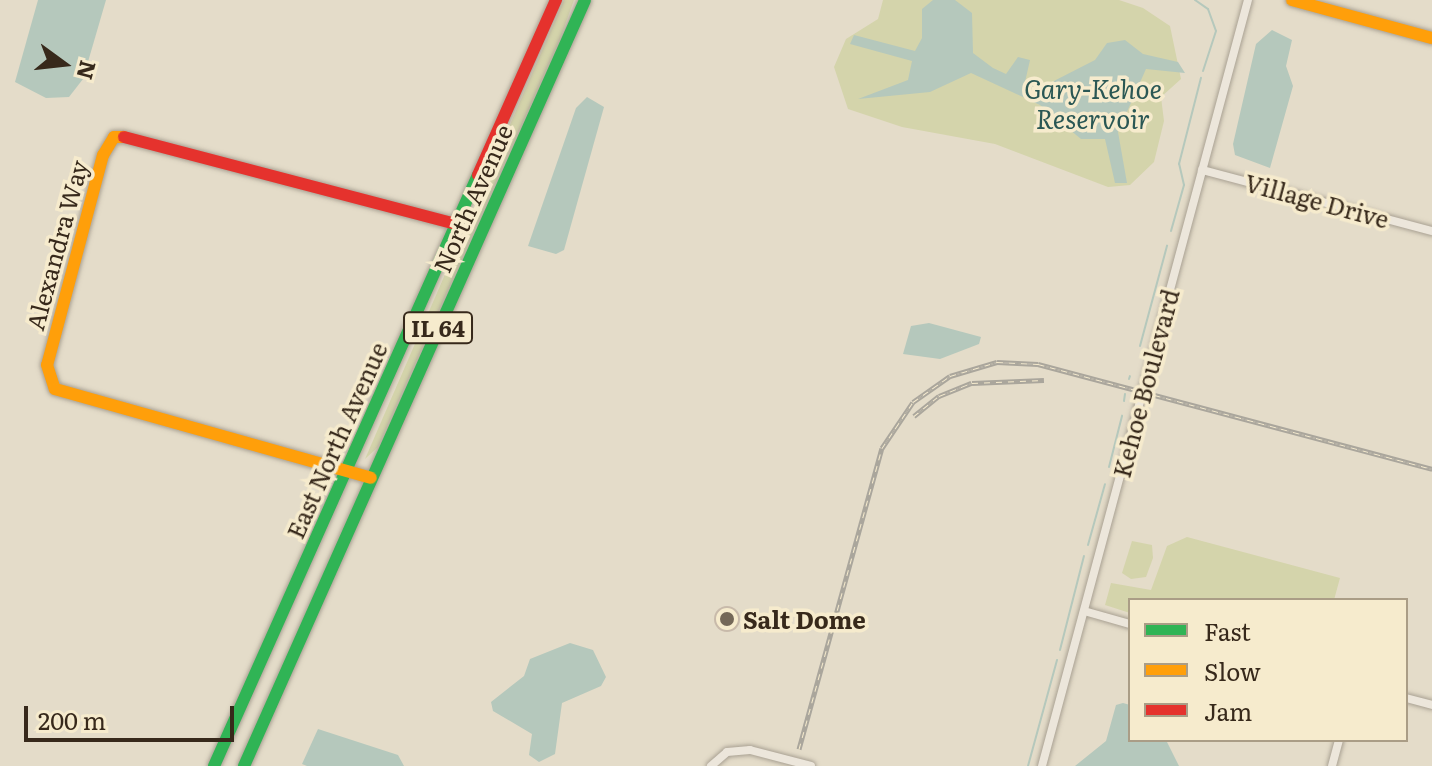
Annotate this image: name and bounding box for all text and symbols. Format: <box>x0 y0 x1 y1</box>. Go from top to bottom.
north arrow <box>24 24 104 104</box>
text: N <box>69 57 106 84</box>
water label: Gary-Kehoe Reservoir <box>1024 72 1162 134</box>
street label: North Avenue <box>427 120 517 276</box>
street label: Alexandra Way <box>19 157 93 333</box>
street label: Village Drive <box>1242 167 1392 233</box>
street label: Kehoe Boulevard <box>1106 286 1184 480</box>
road number: IL 64 <box>402 310 474 346</box>
street label: East North Avenue <box>280 337 392 543</box>
legend <box>1128 598 1408 742</box>
place label: Salt Dome <box>743 605 866 633</box>
marker: Salt Dome <box>718 610 736 628</box>
text: Fast <box>1204 613 1251 648</box>
text: Slow <box>1204 653 1261 688</box>
scale bar <box>28 690 238 740</box>
text: Jam <box>1204 693 1252 728</box>
text: 200 m <box>38 702 106 737</box>

